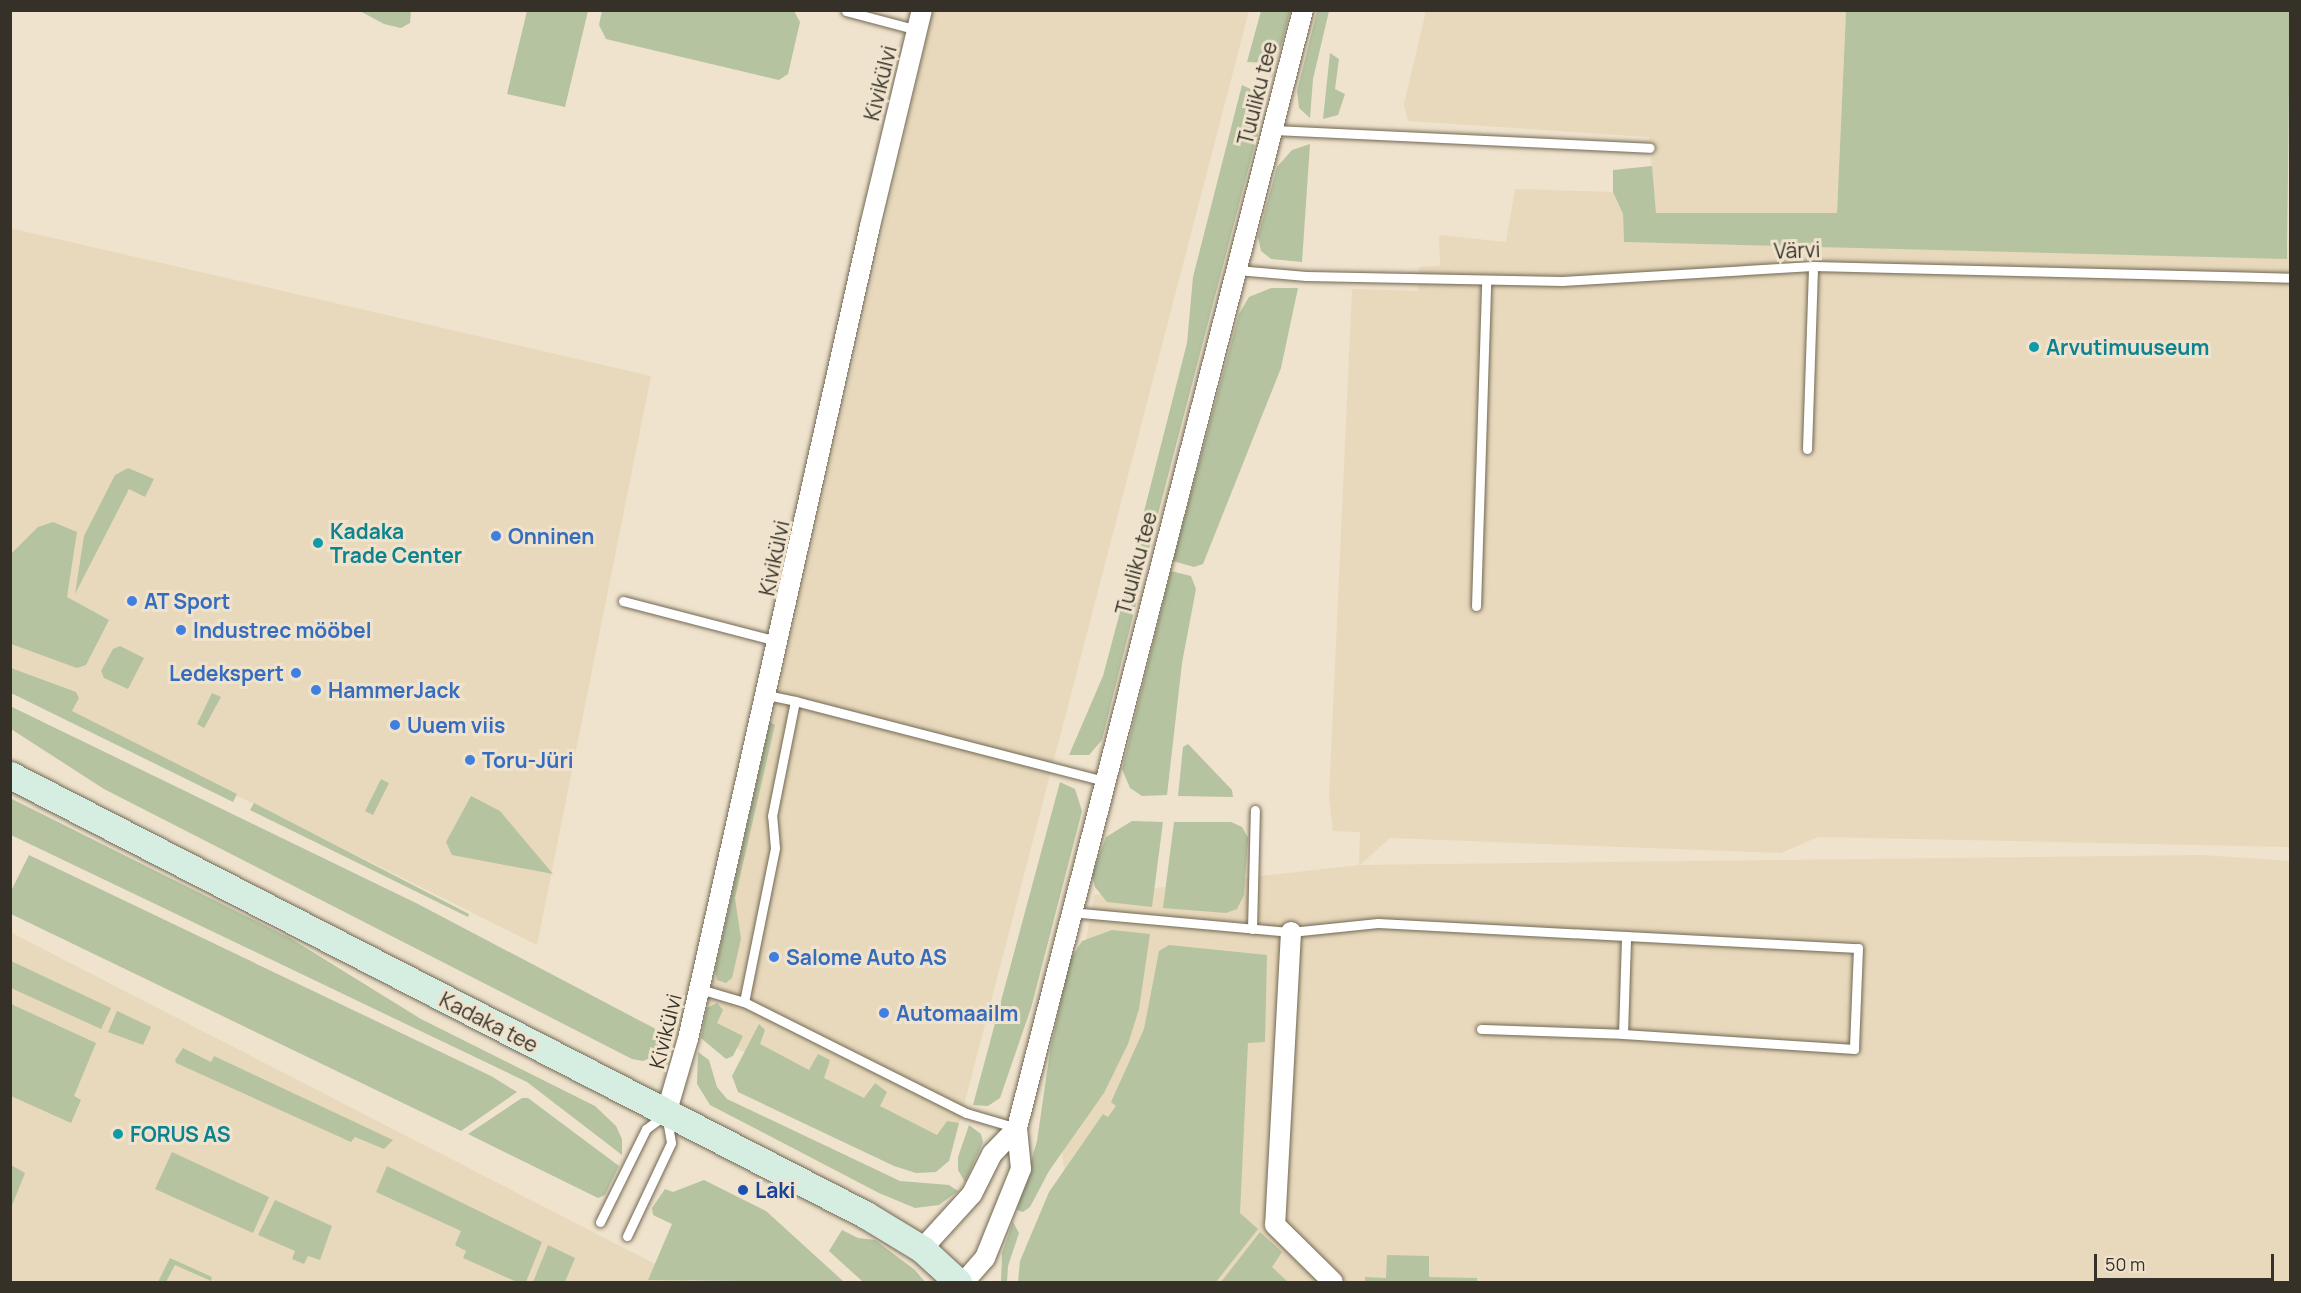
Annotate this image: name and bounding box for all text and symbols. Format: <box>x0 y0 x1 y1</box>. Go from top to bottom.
street label: Tuuliku tee <box>1232 39 1282 147</box>
street label: Kivikülvi <box>859 43 901 123</box>
street label: Värvi <box>1773 237 1821 263</box>
place label: Arvutimuuseum <box>2046 334 2209 360</box>
marker: Arvutimuuseum <box>2027 340 2041 354</box>
street label: Tuuliku tee <box>1110 509 1162 617</box>
place label: Kadaka Trade Center <box>330 518 462 568</box>
street label: Kivikülvi <box>754 518 794 598</box>
place label: Onninen <box>508 523 594 549</box>
marker: Onninen <box>489 529 503 543</box>
marker: Kadaka Trade Center <box>311 536 325 550</box>
place label: AT Sport <box>144 588 231 614</box>
marker: AT Sport <box>125 594 139 608</box>
place label: Industrec mööbel <box>193 617 372 643</box>
marker: Industrec mööbel <box>174 623 188 637</box>
place label: Ledekspert <box>169 660 284 686</box>
marker: Ledekspert <box>289 666 303 680</box>
place label: HammerJack <box>328 677 460 703</box>
marker: HammerJack <box>309 683 323 697</box>
place label: Uuem viis <box>407 712 505 738</box>
marker: Uuem viis <box>388 718 402 732</box>
place label: Toru-Jüri <box>482 747 574 773</box>
marker: Toru-Jüri <box>463 753 477 767</box>
place label: Salome Auto AS <box>786 944 947 970</box>
marker: Salome Auto AS <box>767 950 781 964</box>
street label: Kadaka tee <box>436 986 542 1058</box>
street label: Kivikülvi <box>644 991 686 1071</box>
place label: Automaailm <box>896 1000 1018 1026</box>
marker: Automaailm <box>877 1006 891 1020</box>
place label: FORUS AS <box>130 1121 231 1147</box>
marker: FORUS AS <box>111 1127 125 1141</box>
place label: Laki <box>755 1177 795 1203</box>
marker: Laki <box>736 1183 750 1197</box>
scale bar <box>2097 1242 2277 1280</box>
text: 50 m <box>2105 1252 2145 1276</box>

